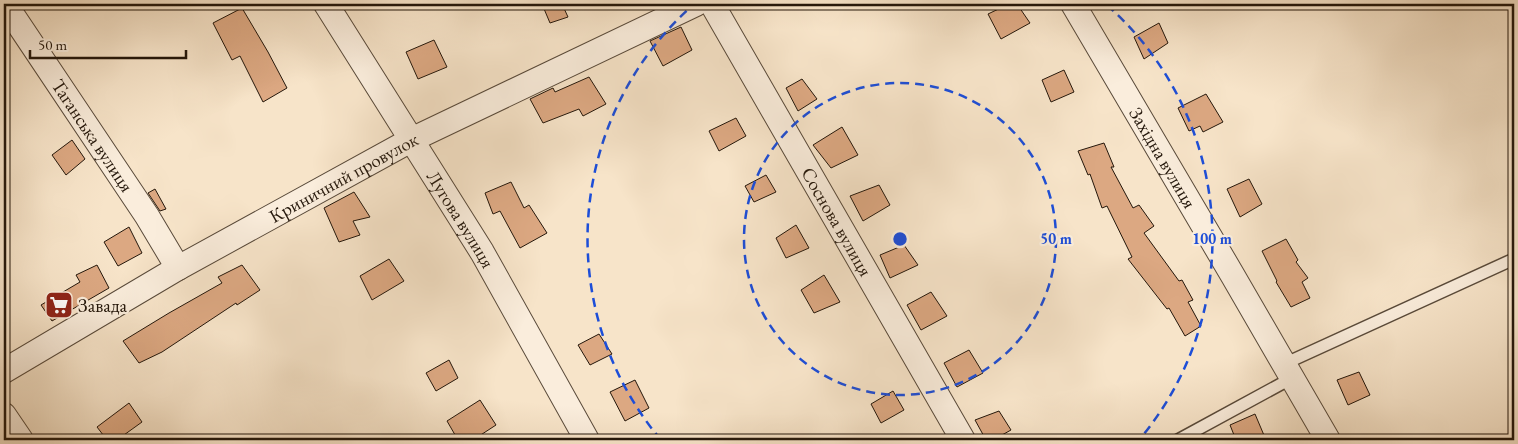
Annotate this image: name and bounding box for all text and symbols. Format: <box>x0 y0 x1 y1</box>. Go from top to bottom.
scale bar <box>30 28 186 60</box>
text: 50 m <box>38 35 67 54</box>
street label: Таганська вулиця <box>46 74 140 197</box>
street label: Західна вулиця <box>1123 103 1203 213</box>
street label: Криничний провулок <box>265 126 422 229</box>
street label: Соснова вулиця <box>795 163 878 281</box>
street label: Лугова вулиця <box>421 166 501 273</box>
text: 50 m <box>1040 229 1072 248</box>
text: 100 m <box>1192 229 1232 248</box>
centre of rings <box>891 230 909 248</box>
supermarket icon: Завада <box>44 290 74 320</box>
place label: Завада <box>78 293 128 318</box>

